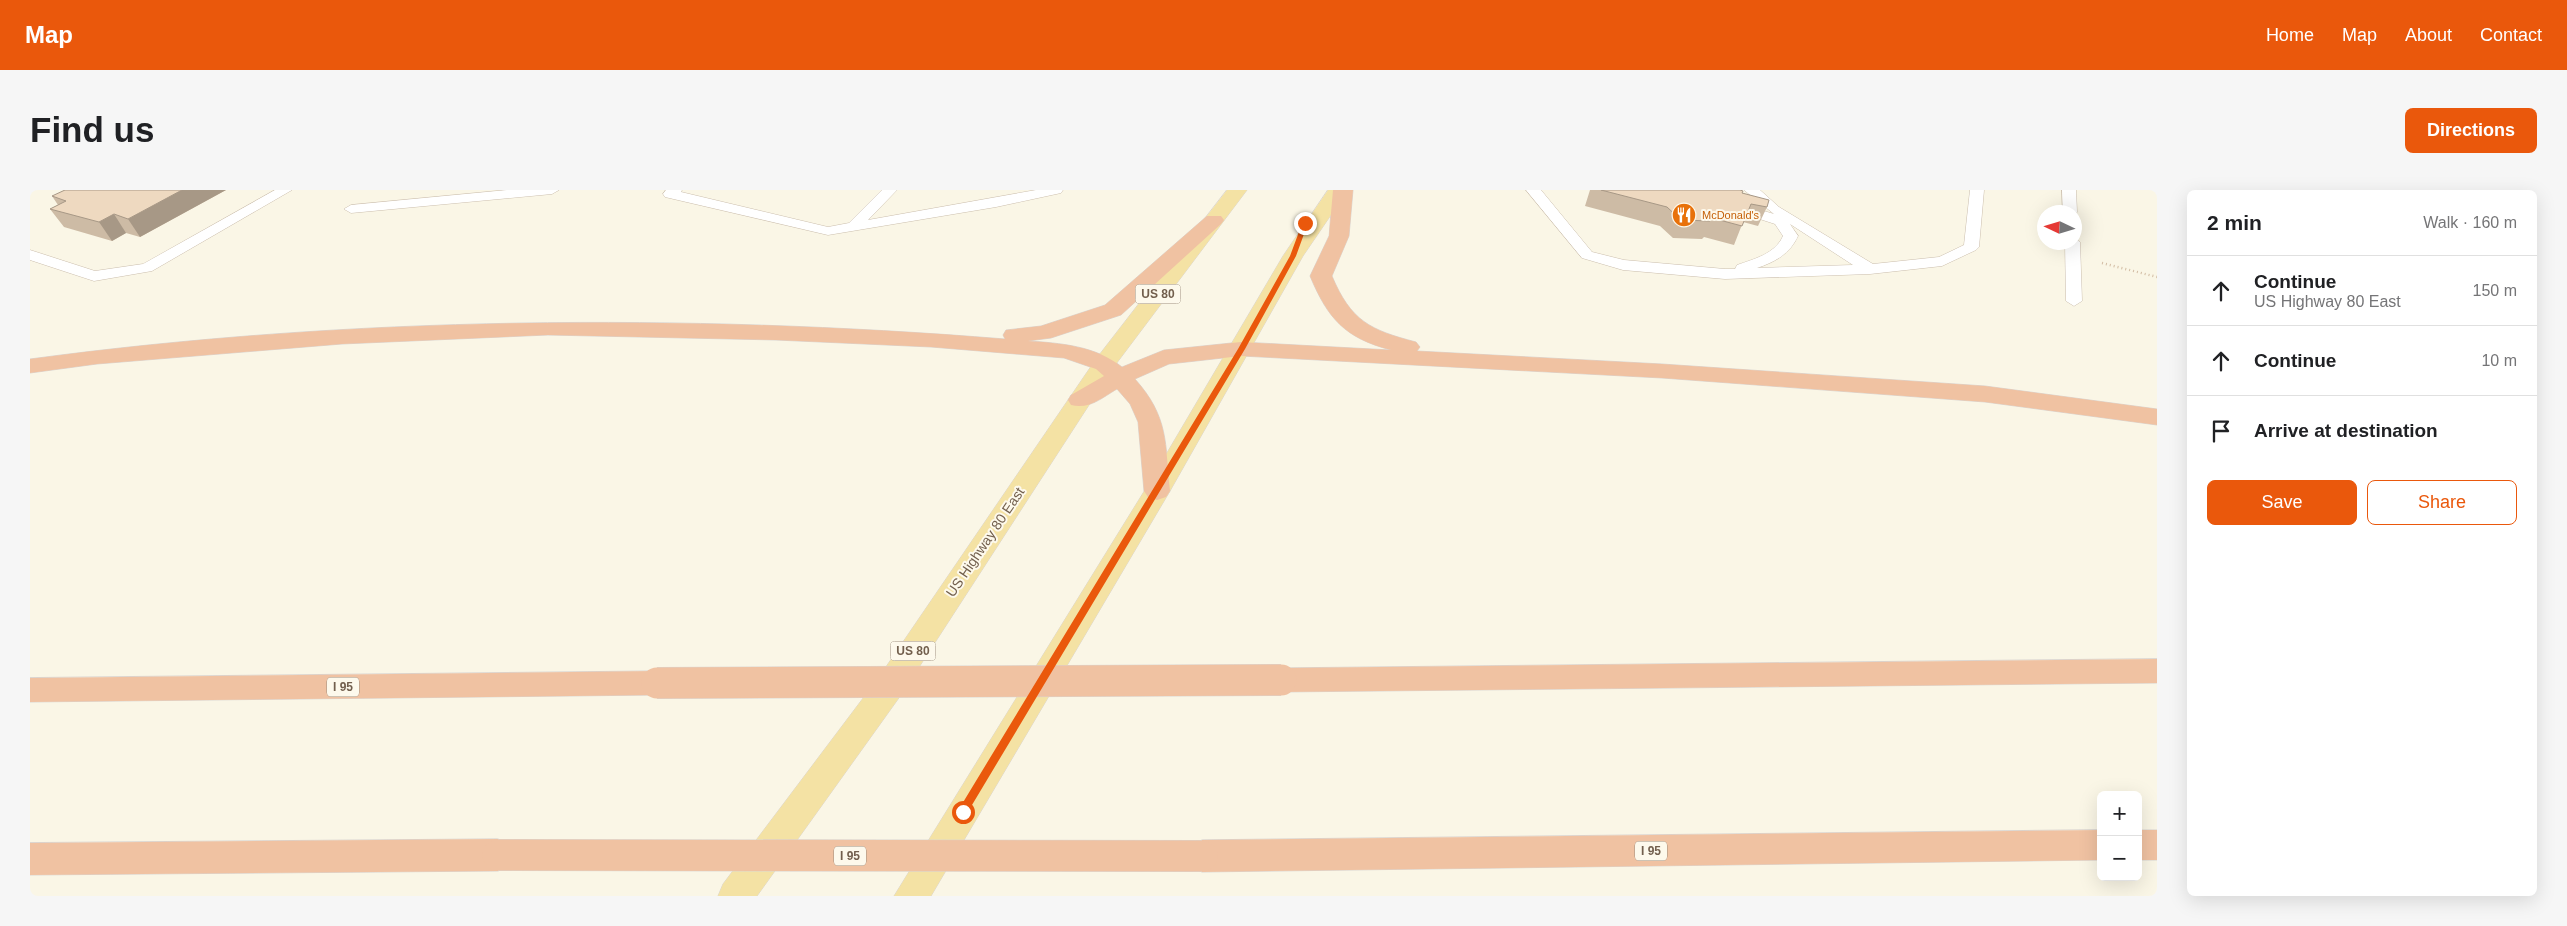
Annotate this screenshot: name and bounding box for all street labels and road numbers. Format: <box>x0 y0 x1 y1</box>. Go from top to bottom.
road number: US 80 <box>1136 285 1180 304</box>
street label: US Highway 80 East <box>942 484 1028 600</box>
road number: US 80 <box>890 642 936 661</box>
road number: I 95 <box>327 678 359 697</box>
road number: I 95 <box>1635 841 1667 860</box>
road number: I 95 <box>834 846 866 866</box>

